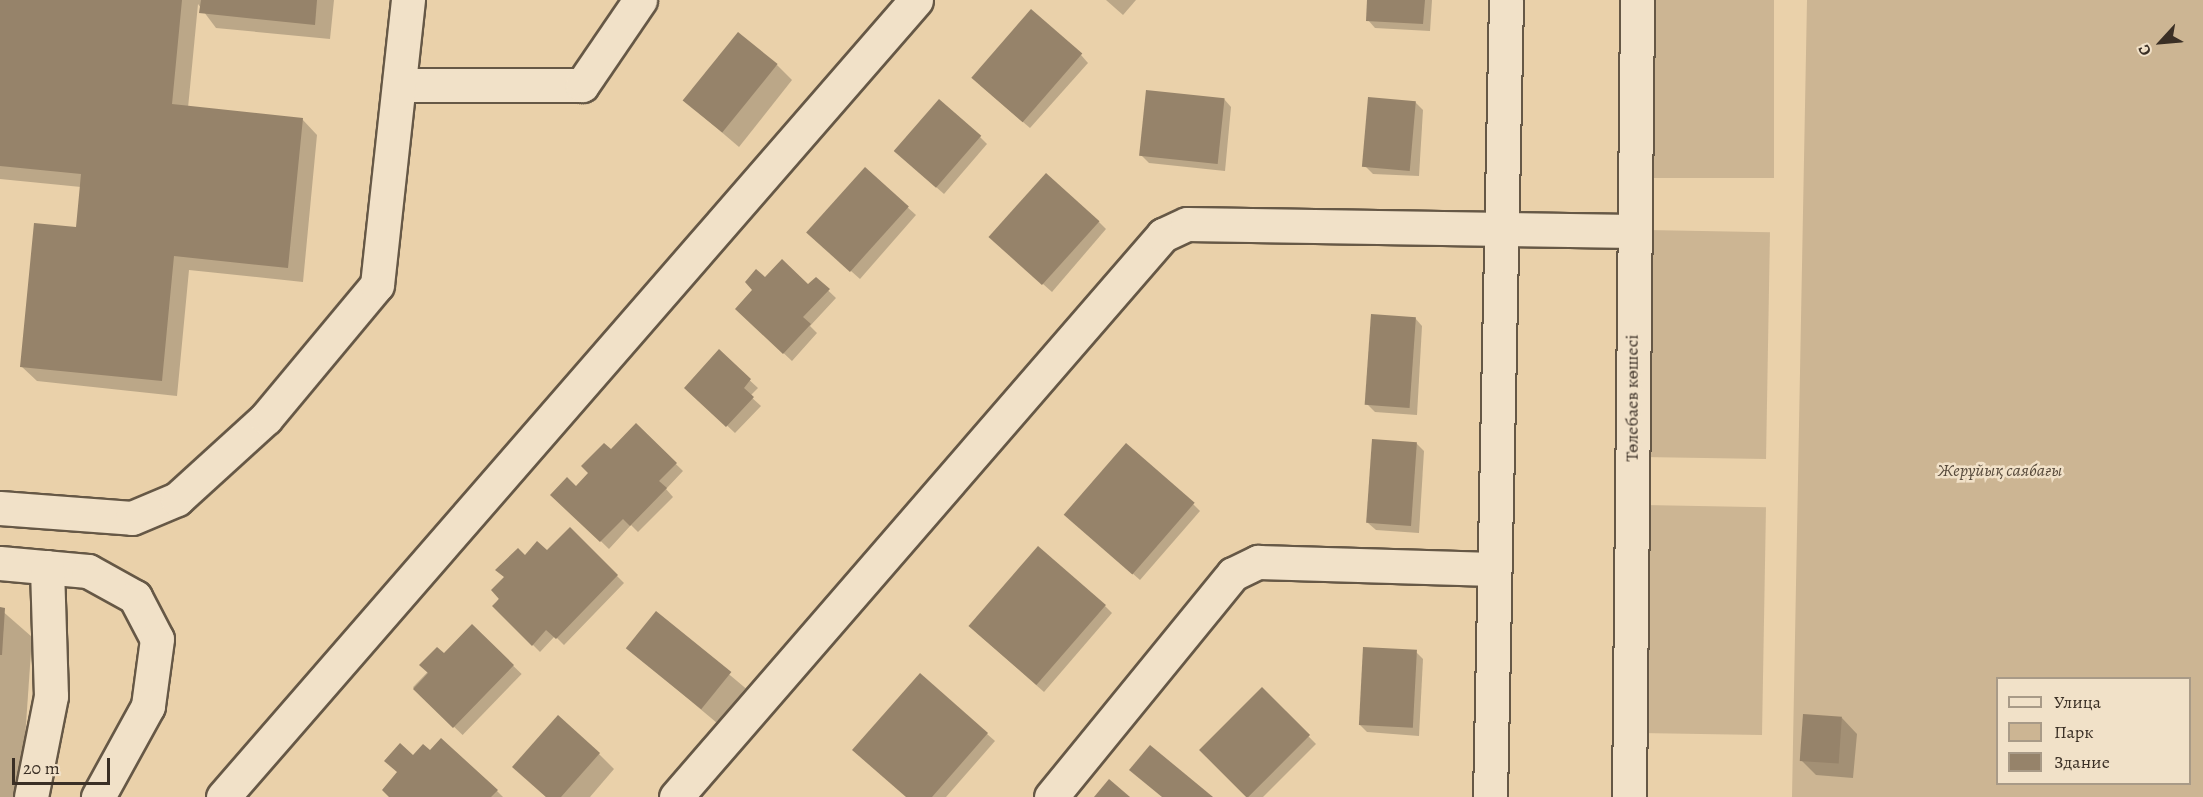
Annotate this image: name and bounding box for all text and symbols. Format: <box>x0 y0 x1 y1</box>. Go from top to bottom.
north arrow <box>2131 12 2191 72</box>
text: С <box>2133 41 2157 59</box>
street label: Төлебаев көшесі <box>1621 334 1643 462</box>
park label: Жерұйық саябағы <box>1938 459 2062 481</box>
legend <box>1996 677 2191 785</box>
text: Улица <box>2054 690 2101 714</box>
text: Парк <box>2054 720 2094 744</box>
scale bar <box>15 746 112 784</box>
text: Здание <box>2054 750 2110 774</box>
text: 20 m <box>23 756 60 780</box>

